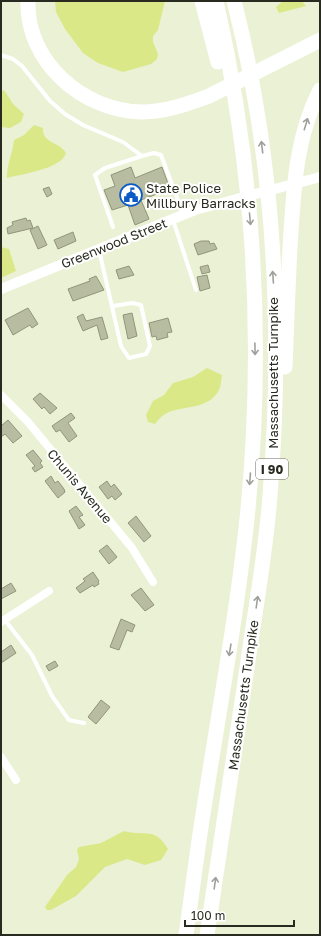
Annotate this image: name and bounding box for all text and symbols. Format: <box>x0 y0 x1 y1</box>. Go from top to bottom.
one-way arrow <box>303 118 310 131</box>
one-way arrow <box>258 141 266 154</box>
place label: State Police Millbury Barracks <box>146 180 256 211</box>
public building icon: State Police Millbury Barracks <box>118 182 144 208</box>
one-way arrow <box>246 212 253 225</box>
street label: Greenwood Street <box>59 214 169 272</box>
one-way arrow <box>270 271 277 284</box>
street label: Massachusetts Turnpike <box>265 297 281 449</box>
one-way arrow <box>251 342 258 355</box>
street label: Chunis Avenue <box>44 446 116 526</box>
road number: I 90 <box>256 459 288 479</box>
one-way arrow <box>247 472 254 485</box>
one-way arrow <box>253 596 261 609</box>
street label: Massachusetts Turnpike <box>225 619 261 771</box>
one-way arrow <box>226 643 234 656</box>
one-way arrow <box>211 877 219 890</box>
scale bar <box>185 902 294 928</box>
text: 100 m <box>191 908 225 923</box>

